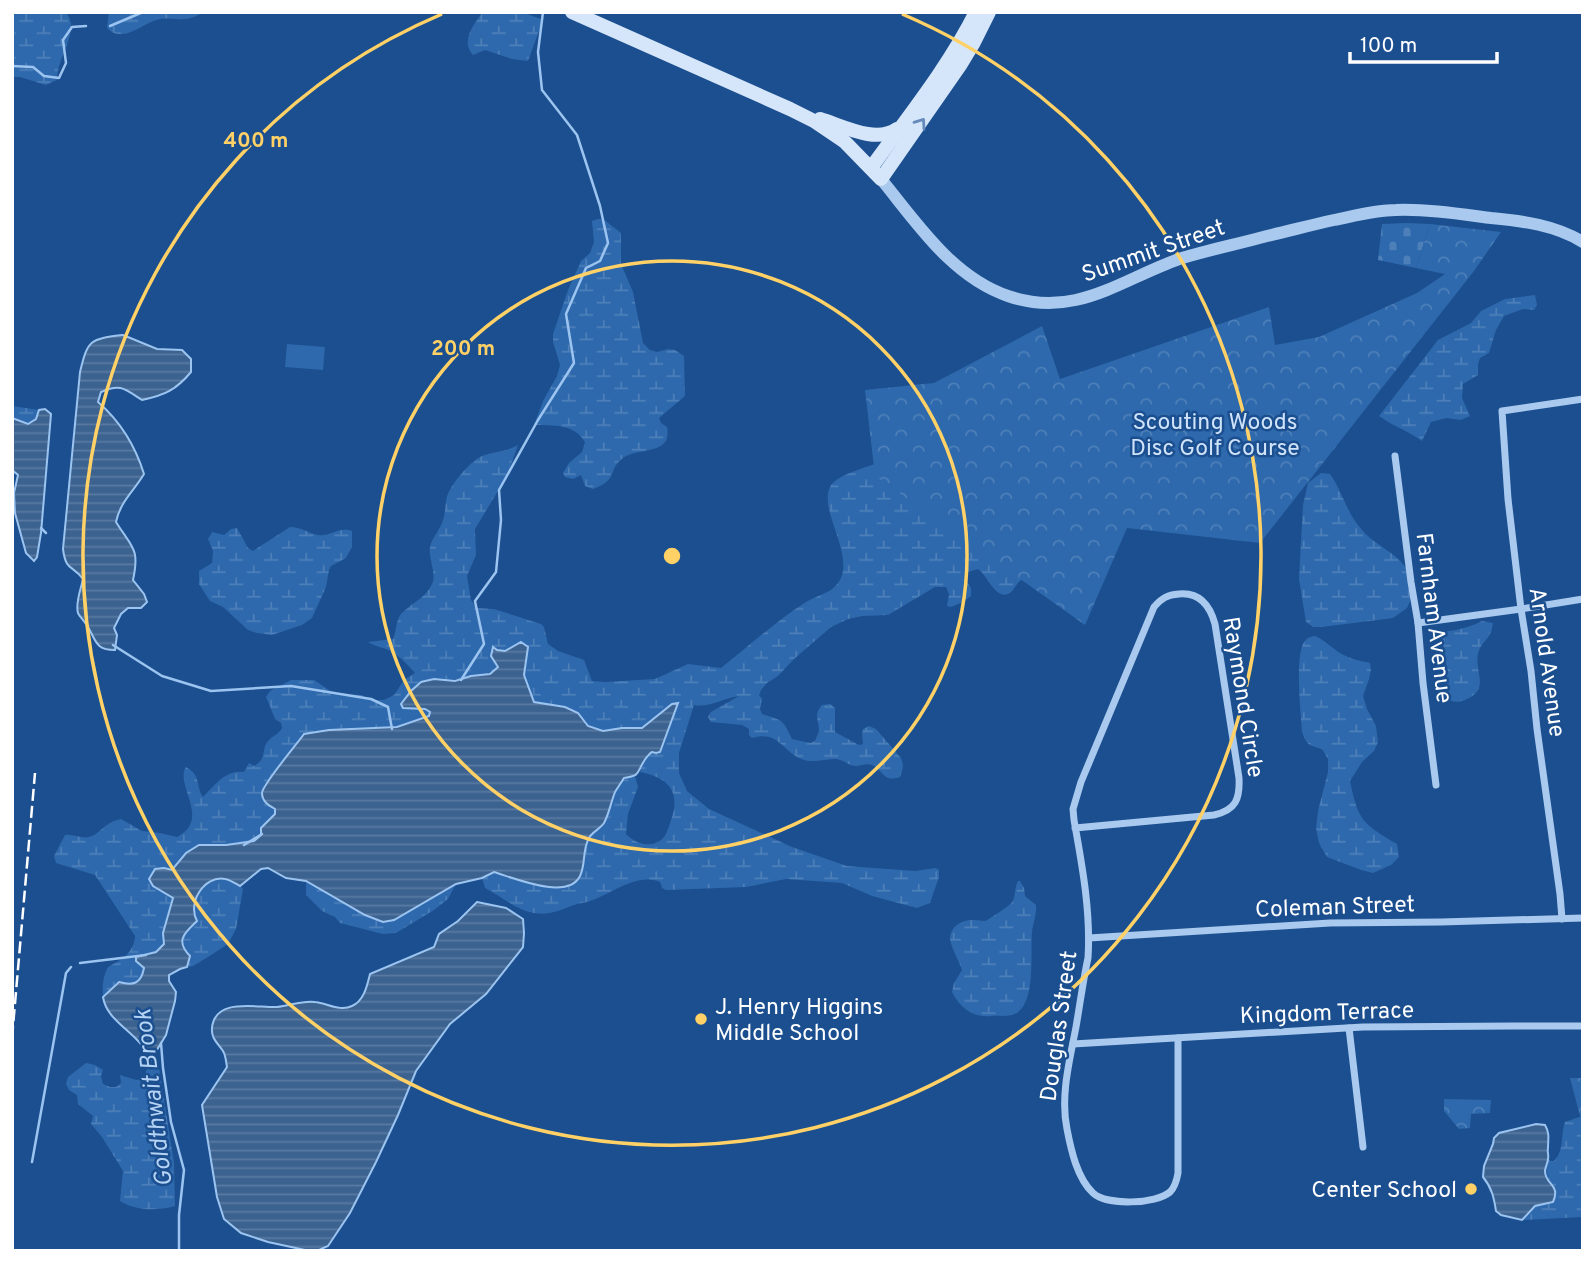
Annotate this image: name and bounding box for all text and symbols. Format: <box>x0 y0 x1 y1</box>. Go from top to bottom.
scale bar <box>1350 21 1497 65</box>
text: 100 m <box>1360 33 1417 60</box>
one-way arrow <box>913 118 925 131</box>
text: 400 m <box>224 128 288 155</box>
street label: Summit Street <box>1078 214 1229 290</box>
text: 200 m <box>431 336 495 363</box>
park label: Scouting Woods Disc Golf Course <box>1130 409 1300 464</box>
street label: Farnham Avenue <box>1408 531 1457 705</box>
centre of rings <box>660 544 684 568</box>
street label: Arnold Avenue <box>1521 586 1570 739</box>
street label: Raymond Circle <box>1214 615 1269 780</box>
street label: Coleman Street <box>1255 891 1416 926</box>
street label: Douglas Street <box>1036 949 1085 1103</box>
place label: J. Henry Higgins Middle School <box>715 994 883 1049</box>
street label: Kingdom Terrace <box>1239 997 1415 1032</box>
water label: Goldthwait Brook <box>129 1007 181 1188</box>
marker: J. Henry Higgins Middle School <box>693 1011 709 1027</box>
place label: Center School <box>1311 1177 1457 1206</box>
marker: Center School <box>1463 1181 1479 1197</box>

